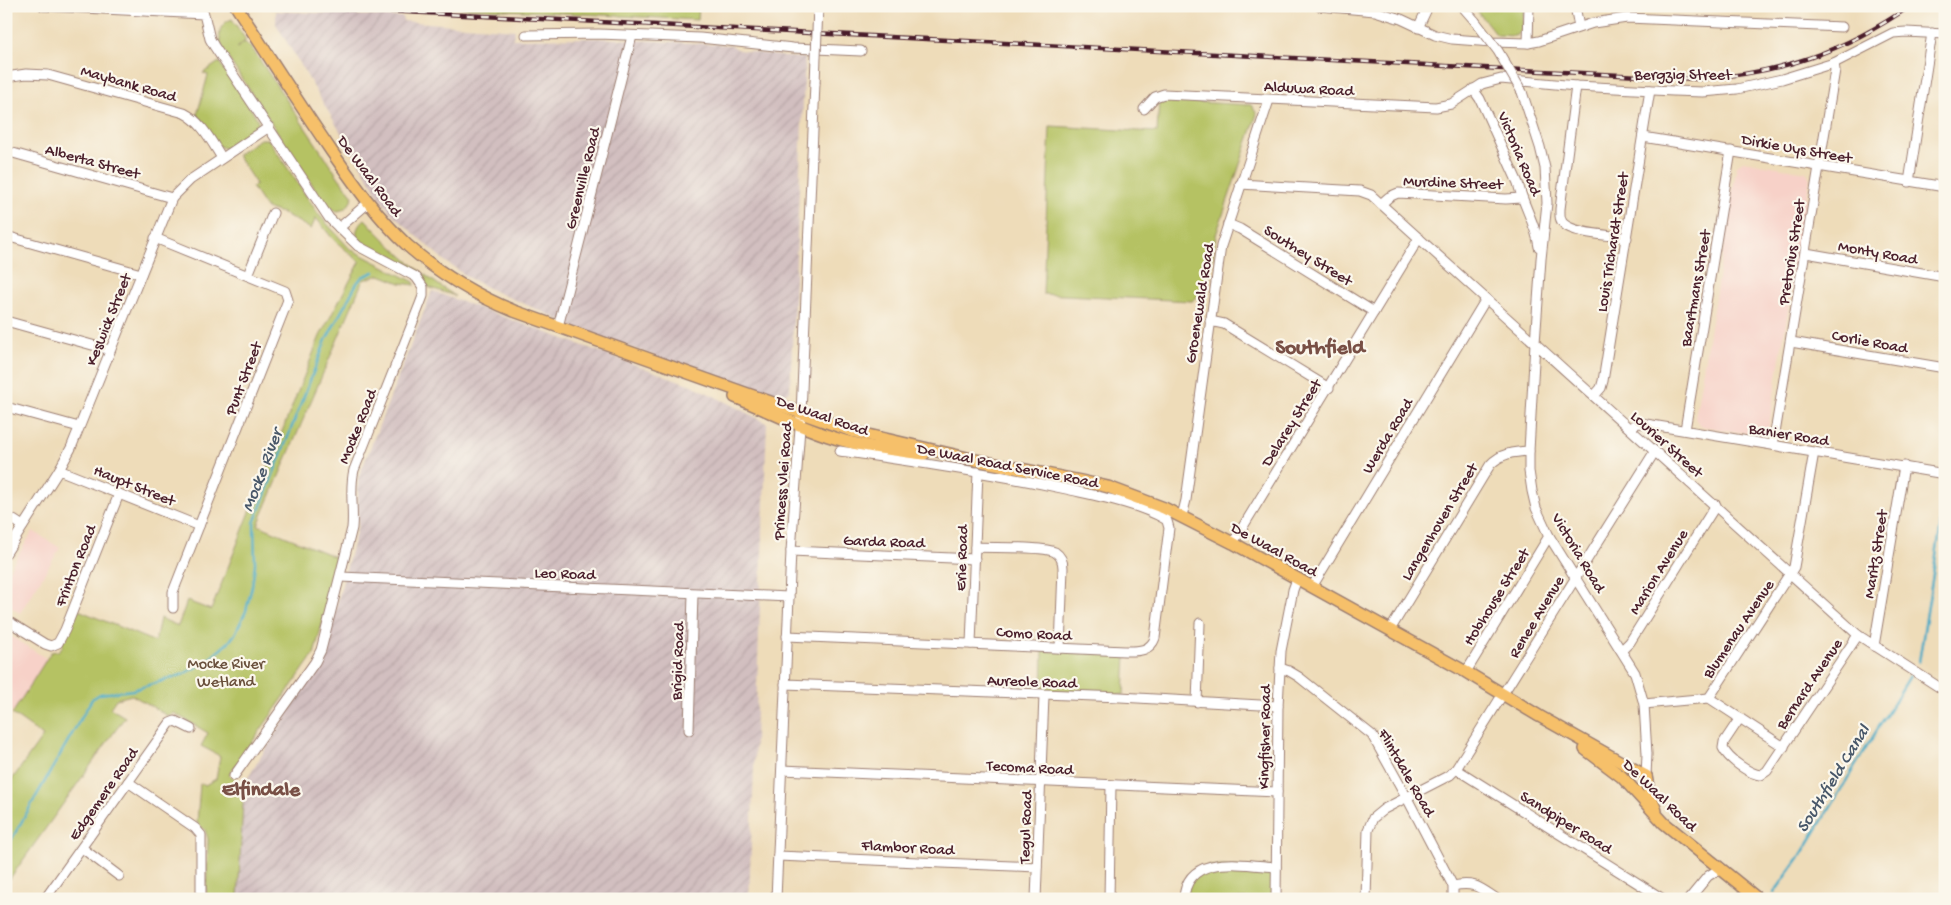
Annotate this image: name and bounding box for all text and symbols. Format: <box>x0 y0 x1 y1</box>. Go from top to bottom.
street label: Maybank Road <box>78 63 180 109</box>
street label: Bergzig Street <box>1633 67 1733 86</box>
street label: Alduwa Road <box>1263 79 1356 102</box>
street label: Victoria Road <box>1491 109 1545 201</box>
street label: Greenville Road <box>563 124 607 232</box>
street label: Dirkie Uys Street <box>1739 131 1854 170</box>
street label: De Waal Road <box>331 132 406 222</box>
street label: Alberta Street <box>43 142 143 186</box>
street label: Louis Trichardt Street <box>1594 170 1635 314</box>
street label: Murdine Street <box>1403 173 1504 196</box>
street label: Pretorius Street <box>1776 197 1811 308</box>
street label: Southey Street <box>1259 222 1356 293</box>
street label: Baartmans Street <box>1678 227 1717 350</box>
street label: Monty Road <box>1836 238 1920 271</box>
street label: Groenewald Road <box>1183 241 1221 365</box>
street label: Keswick Street <box>83 270 138 369</box>
street label: Corlie Road <box>1830 327 1910 360</box>
district label: Southfield <box>1275 337 1367 362</box>
street label: Punt Street <box>222 339 268 419</box>
street label: Delarey Street <box>1258 375 1328 472</box>
street label: Mocke Road <box>336 386 383 467</box>
street label: De Waal Road <box>772 392 872 442</box>
street label: Werda Road <box>1359 394 1420 478</box>
street label: Lourier Street <box>1625 408 1707 484</box>
street label: Princess Vlei Road <box>771 420 798 542</box>
street label: Banier Road <box>1746 421 1831 452</box>
water label: Mocke River <box>238 423 290 515</box>
street label: De Waal Road Service Road <box>914 440 1101 495</box>
street label: Langenhoven Street <box>1398 459 1484 585</box>
street label: Haupt Street <box>90 462 179 513</box>
street label: Maritz Street <box>1861 508 1894 600</box>
street label: Victoria Road <box>1545 510 1609 598</box>
street label: De Waal Road <box>1226 519 1321 583</box>
street label: Frinton Road <box>52 521 103 611</box>
street label: Erie Road <box>953 523 974 591</box>
street label: Marion Avenue <box>1626 526 1694 619</box>
street label: Garda Road <box>843 533 927 554</box>
street label: Hobhouse Street <box>1461 545 1536 650</box>
street label: Leo Road <box>534 565 597 586</box>
street label: Renee Avenue <box>1506 573 1570 662</box>
street label: Blumenau Avenue <box>1699 576 1780 684</box>
street label: Brigid Road <box>669 620 690 701</box>
street label: Como Road <box>996 624 1074 647</box>
street label: Bernard Avenue <box>1773 635 1849 735</box>
park label: Mocke River Wetland <box>188 656 266 693</box>
street label: Aureole Road <box>987 672 1079 695</box>
street label: Kingfisher Road <box>1256 683 1277 789</box>
water label: Southfield Canal <box>1793 721 1876 837</box>
street label: Flintdale Road <box>1372 726 1439 822</box>
street label: Edgemere Road <box>66 744 145 845</box>
street label: De Waal Road <box>1617 756 1701 838</box>
street label: Tecoma Road <box>985 758 1075 781</box>
district label: Elfindale <box>222 779 301 804</box>
street label: Sandpiper Road <box>1516 788 1616 861</box>
street label: Tegul Road <box>1017 789 1038 865</box>
street label: Flambor Road <box>860 838 956 862</box>

